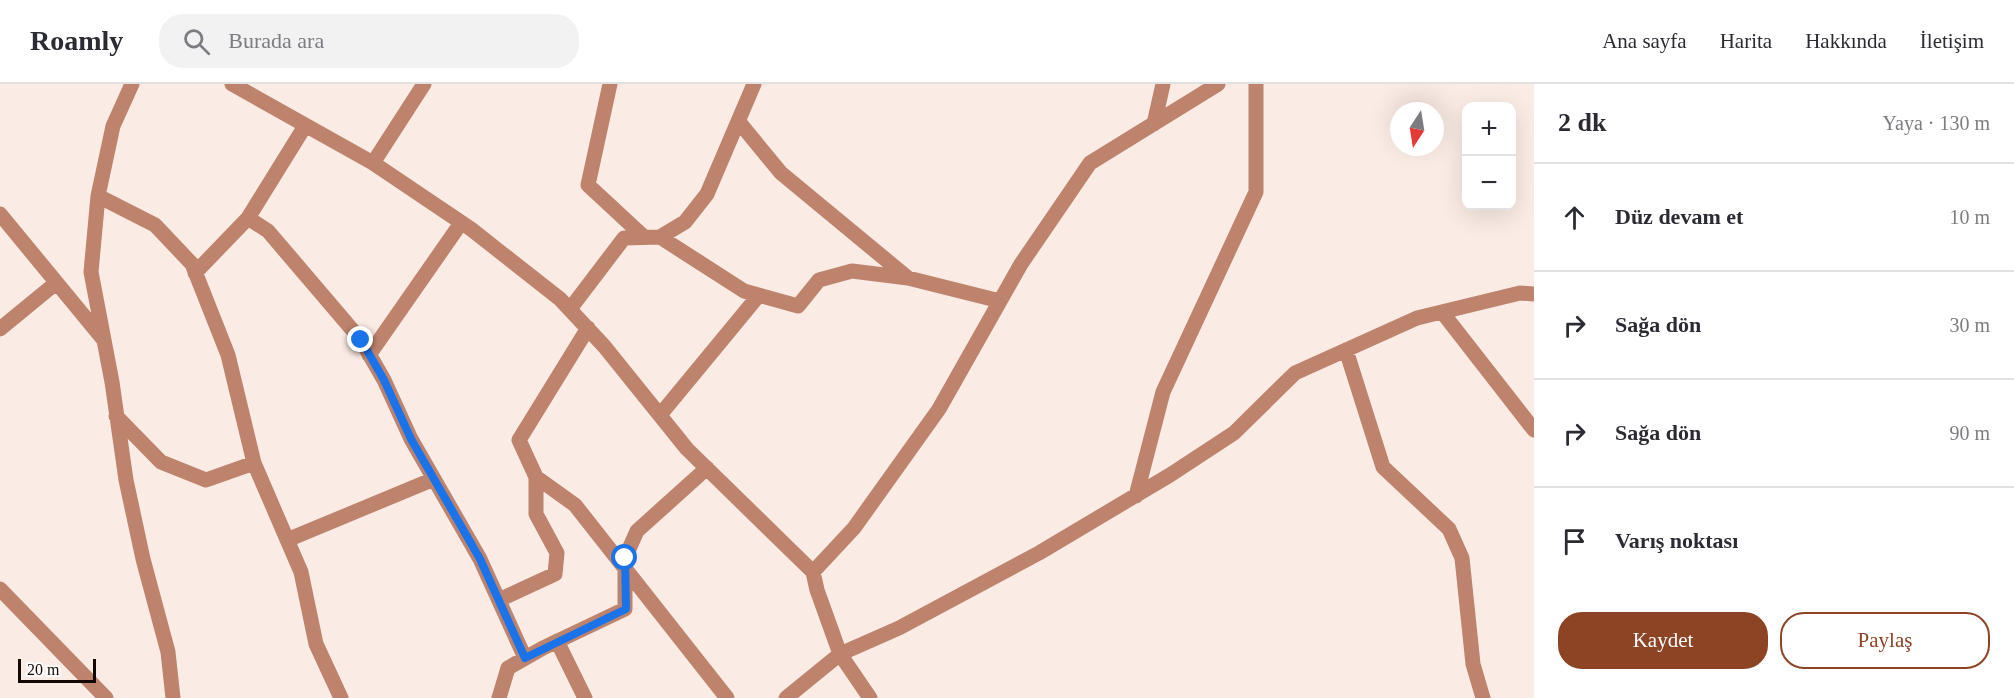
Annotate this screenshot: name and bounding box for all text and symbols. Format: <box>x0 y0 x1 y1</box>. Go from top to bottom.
search box <box>159 14 579 68</box>
text: Roamly <box>30 25 123 56</box>
icon: search <box>180 25 213 58</box>
text: Burada ara <box>228 28 324 53</box>
text: Ana sayfa <box>1602 29 1687 53</box>
text: Harita <box>1720 29 1772 53</box>
text: Hakkında <box>1805 29 1887 53</box>
text: İletişim <box>1920 29 1984 53</box>
north arrow <box>1390 102 1444 156</box>
map controls <box>1462 102 1516 210</box>
button: + <box>1462 102 1516 156</box>
text: 2 dk <box>1558 108 1606 137</box>
text: Yaya · 130 m <box>1883 112 1990 134</box>
button: − <box>1462 156 1516 210</box>
icon: ahead <box>1558 201 1591 234</box>
text: Düz devam et <box>1615 204 1743 229</box>
text: 10 m <box>1949 206 1990 228</box>
icon: right <box>1558 309 1591 342</box>
text: Sağa dön <box>1615 312 1701 337</box>
text: 30 m <box>1949 314 1990 336</box>
route end <box>347 326 373 352</box>
icon: right <box>1558 417 1591 450</box>
text: Sağa dön <box>1615 420 1701 445</box>
text: 90 m <box>1949 422 1990 444</box>
icon: arrive <box>1558 525 1591 558</box>
text: Varış noktası <box>1615 528 1738 553</box>
route start <box>611 544 637 570</box>
button: Kaydet <box>1558 612 1768 669</box>
button: Paylaş <box>1780 612 1990 669</box>
scale bar <box>18 656 96 684</box>
text: 20 m <box>27 661 59 678</box>

